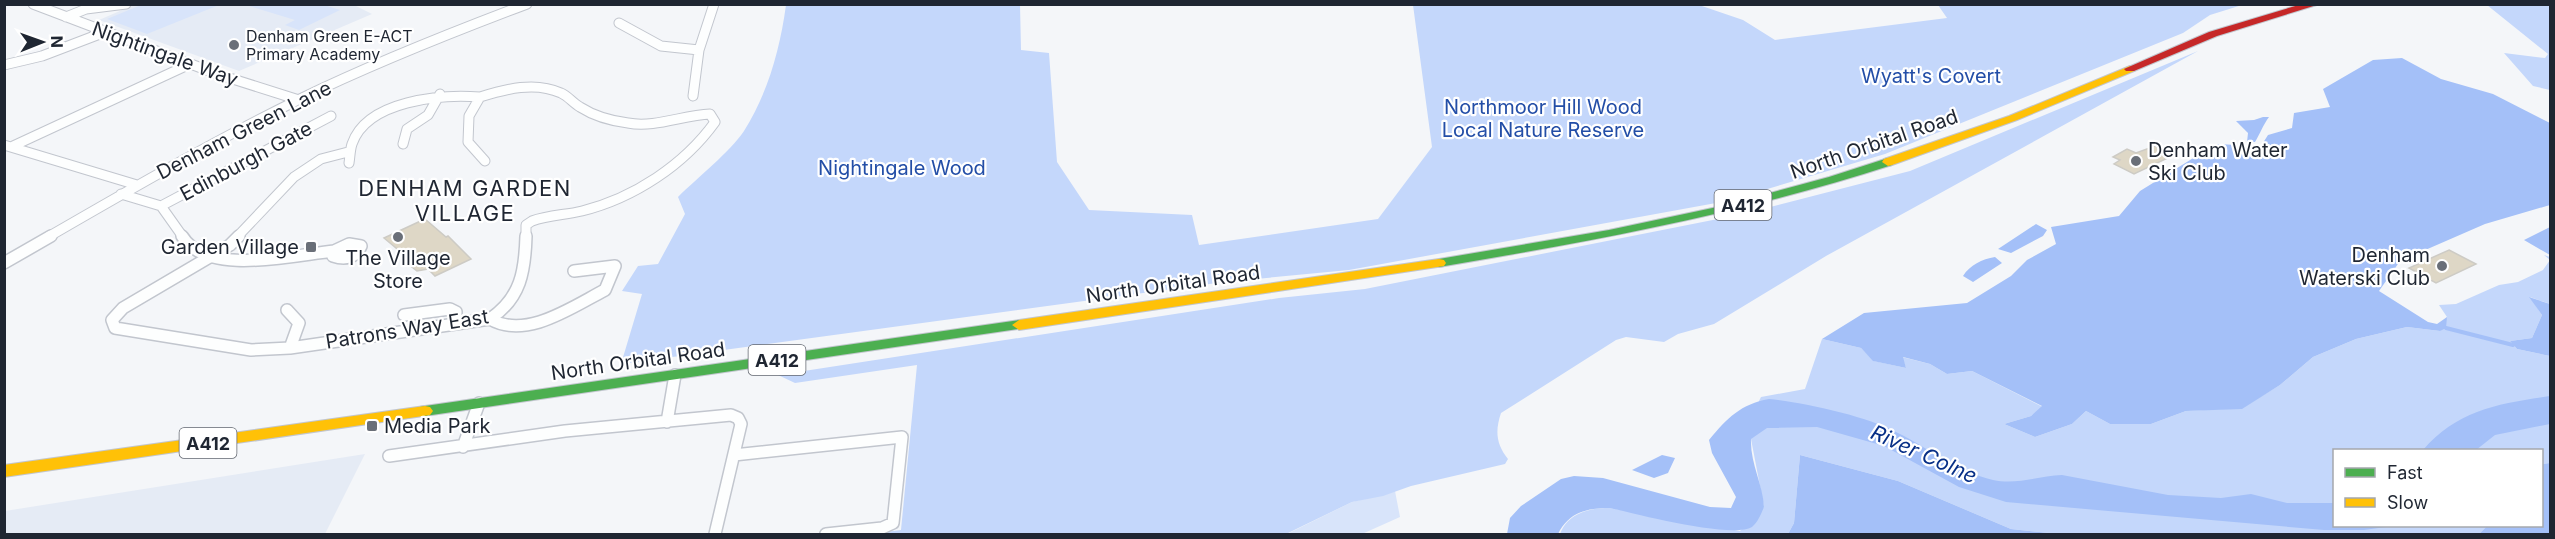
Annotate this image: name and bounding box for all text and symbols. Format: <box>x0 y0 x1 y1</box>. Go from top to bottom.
north arrow <box>12 12 72 72</box>
street label: Nightingale Way <box>89 16 241 92</box>
place label: Denham Green E-ACT Primary Academy <box>246 26 413 64</box>
text: N <box>47 35 67 48</box>
marker: Denham Green E-ACT Primary Academy <box>227 38 241 52</box>
park label: Wyatt's Covert <box>1861 64 2001 88</box>
street label: Denham Green Lane <box>153 75 335 185</box>
park label: Northmoor Hill Wood Local Nature Reserve <box>1442 95 1644 142</box>
street label: North Orbital Road <box>1787 104 1961 184</box>
street label: Edinburgh Gate <box>176 116 316 206</box>
place label: Denham Water Ski Club <box>2148 138 2288 185</box>
marker: Denham Water Ski Club <box>2129 154 2143 168</box>
park label: Nightingale Wood <box>818 156 986 180</box>
district label: DENHAM GARDEN VILLAGE <box>358 175 572 226</box>
road number: A412 <box>1714 190 1772 220</box>
marker: The Village Store <box>391 230 405 244</box>
place label: Garden Village <box>161 235 299 259</box>
marker: Garden Village <box>304 240 318 254</box>
place label: Denham Waterski Club <box>2299 243 2430 290</box>
place label: The Village Store <box>345 246 451 293</box>
marker: Denham Waterski Club <box>2435 259 2449 273</box>
street label: North Orbital Road <box>1084 260 1262 308</box>
street label: Patrons Way East <box>324 304 491 354</box>
street label: North Orbital Road <box>549 337 727 385</box>
road number: A412 <box>748 345 806 375</box>
place label: Media Park <box>384 414 491 438</box>
marker: Media Park <box>365 419 379 433</box>
water label: River Colne <box>1867 420 1981 488</box>
road number: A412 <box>180 428 236 458</box>
legend <box>2333 449 2543 527</box>
text: Fast <box>2387 462 2423 483</box>
text: Slow <box>2387 492 2428 513</box>

